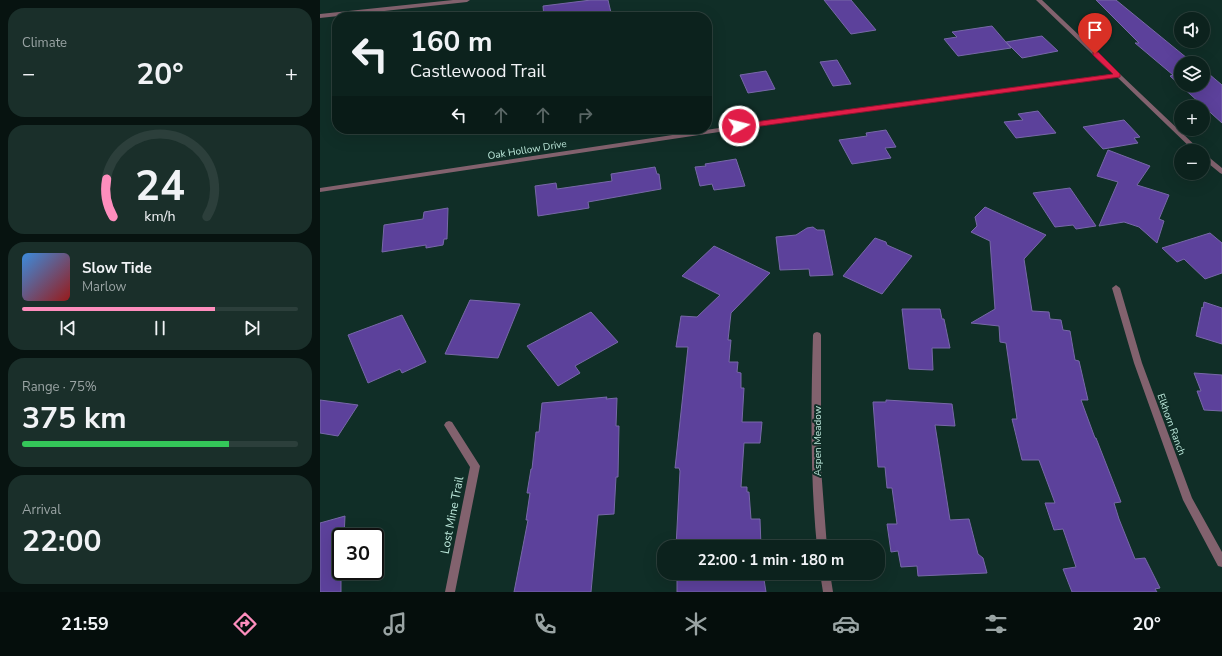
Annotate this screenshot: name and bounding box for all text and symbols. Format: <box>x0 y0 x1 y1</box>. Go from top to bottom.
map controls <box>1174 12 1210 180</box>
button: sound <box>1174 12 1210 48</box>
pin <box>1078 13 1112 54</box>
icon: arrive <box>1084 19 1106 41</box>
text: 160 m <box>410 23 493 61</box>
icon: left <box>344 28 396 80</box>
text: Climate <box>22 34 67 52</box>
text: 20° <box>136 54 184 95</box>
button: layers <box>1174 56 1210 92</box>
text: − <box>22 59 35 89</box>
text: + <box>285 59 298 89</box>
text: Castlewood Trail <box>410 59 546 83</box>
button: + <box>1174 100 1210 136</box>
icon: left <box>448 104 470 126</box>
icon: ahead <box>490 104 512 126</box>
icon: ahead <box>532 104 554 126</box>
icon: right <box>574 104 596 126</box>
position arrow <box>718 105 760 147</box>
street label: Oak Hollow Drive <box>487 137 568 163</box>
button: − <box>1174 144 1210 180</box>
text: 24 <box>135 158 185 215</box>
text: km/h <box>144 207 176 226</box>
text: Slow Tide <box>82 258 152 278</box>
text: Marlow <box>82 278 127 296</box>
icon: previous <box>57 317 79 339</box>
icon: pause <box>149 317 171 339</box>
icon: next <box>241 317 263 339</box>
text: Range · 75% <box>22 378 97 396</box>
street label: Elkhorn Ranch <box>1153 391 1189 457</box>
text: 375 km <box>22 398 127 439</box>
street label: Aspen Meadow <box>811 405 825 476</box>
street label: Lost Mine Trail <box>437 474 467 555</box>
text: Arrival <box>22 501 61 519</box>
text: 22:00 <box>22 521 101 562</box>
speed limit sign: 30 <box>332 528 384 580</box>
text: 22:00 · 1 min · 180 m <box>698 550 844 570</box>
icon: directions <box>231 610 259 638</box>
icon: music <box>381 610 409 638</box>
icon: phone <box>531 610 559 638</box>
icon: climate <box>682 610 710 638</box>
icon: car <box>832 610 860 638</box>
icon: filters <box>982 610 1010 638</box>
text: 21:59 <box>61 612 109 636</box>
text: 20° <box>1132 612 1161 636</box>

